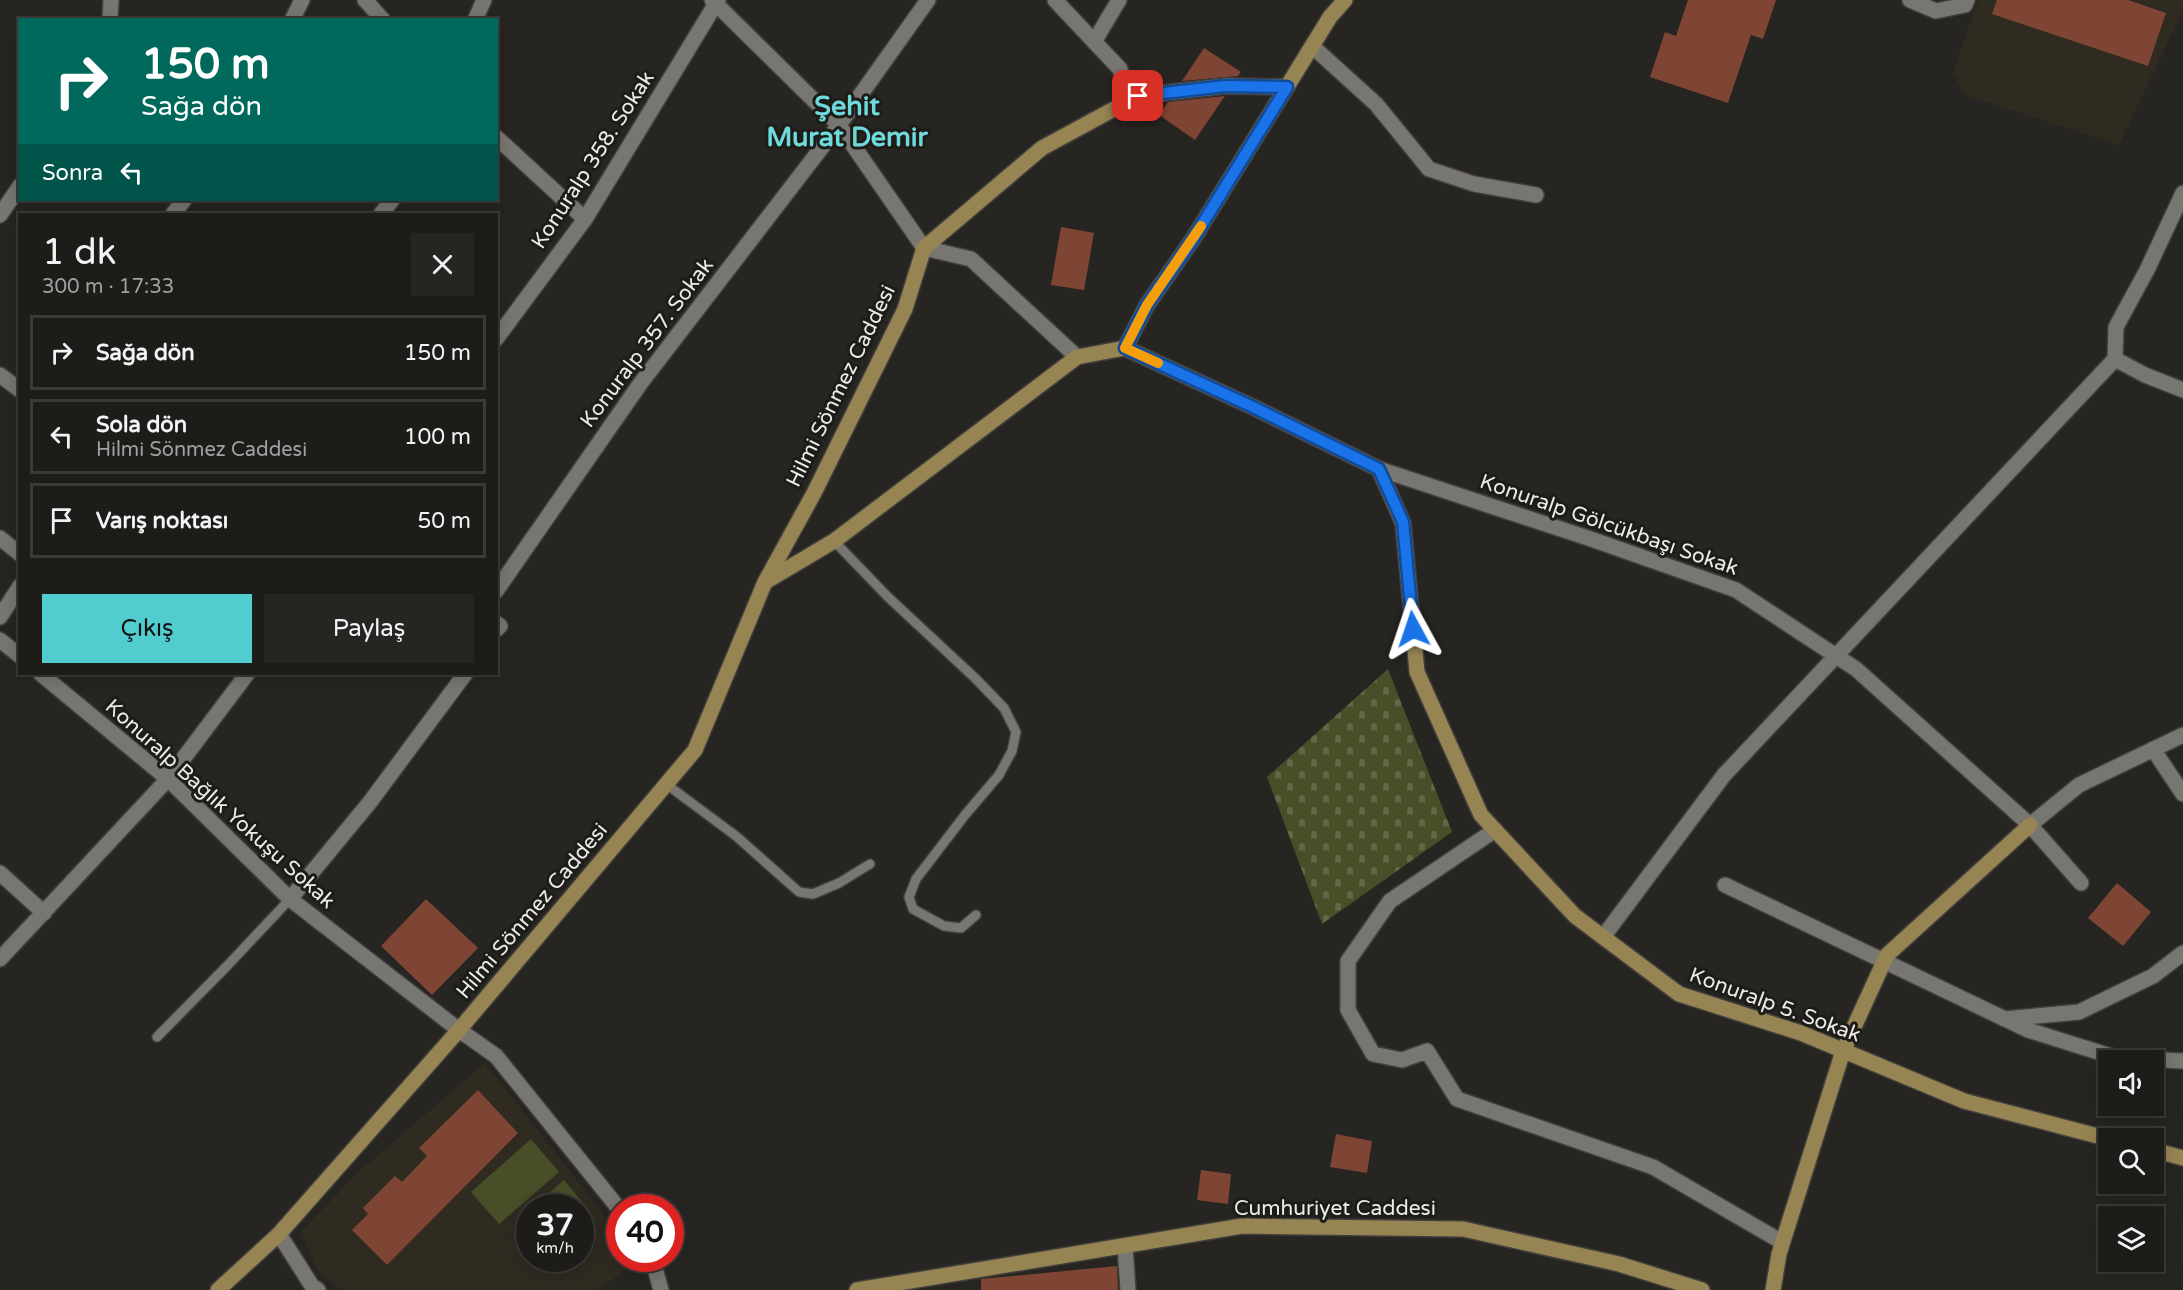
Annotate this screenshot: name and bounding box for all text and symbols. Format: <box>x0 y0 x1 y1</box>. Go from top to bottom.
text: 150 m <box>141 39 270 90</box>
icon: right <box>42 42 120 120</box>
street label: Konuralp 358. Sokak <box>526 66 660 254</box>
pin <box>1112 70 1163 121</box>
icon: arrive <box>1121 79 1154 112</box>
text: Sağa dön <box>141 90 262 123</box>
district label: Şehit Murat Demir <box>766 90 928 154</box>
icon: left <box>115 156 148 189</box>
text: Sonra <box>42 160 103 186</box>
text: 1 dk <box>42 231 116 274</box>
button: close <box>411 233 474 296</box>
street label: Konuralp 357. Sokak <box>575 253 719 433</box>
text: 300 m · 17:33 <box>42 275 174 299</box>
street label: Hilmi Sönmez Caddesi <box>781 281 901 491</box>
icon: right <box>45 336 78 369</box>
text: Sağa dön <box>96 340 195 366</box>
text: 150 m <box>404 340 471 366</box>
text: Sola dön <box>96 412 187 438</box>
icon: left <box>45 420 78 453</box>
text: 100 m <box>404 424 471 450</box>
text: Hilmi Sönmez Caddesi <box>96 438 307 462</box>
street label: Konuralp Gölcükbaşı Sokak <box>1477 469 1741 581</box>
icon: arrive <box>45 504 78 537</box>
text: Varış noktası <box>96 508 228 534</box>
text: 50 m <box>417 508 471 534</box>
button: Çıkış <box>42 594 252 663</box>
button: Paylaş <box>264 594 474 663</box>
position arrow <box>1381 597 1445 661</box>
street label: Konuralp Bağlık Yokuşu Sokak <box>100 694 340 914</box>
street label: Hilmi Sönmez Caddesi <box>451 818 613 1004</box>
street label: Konuralp 5. Sokak <box>1686 962 1864 1048</box>
map controls <box>2098 1050 2164 1272</box>
button: sound <box>2098 1050 2164 1116</box>
button: search <box>2098 1128 2164 1194</box>
speed limit sign: 40 <box>606 1194 684 1272</box>
street label: Cumhuriyet Caddesi <box>1234 1196 1436 1221</box>
button: layers <box>2098 1206 2164 1272</box>
text: 37 <box>536 1207 574 1244</box>
text: km/h <box>536 1239 574 1257</box>

